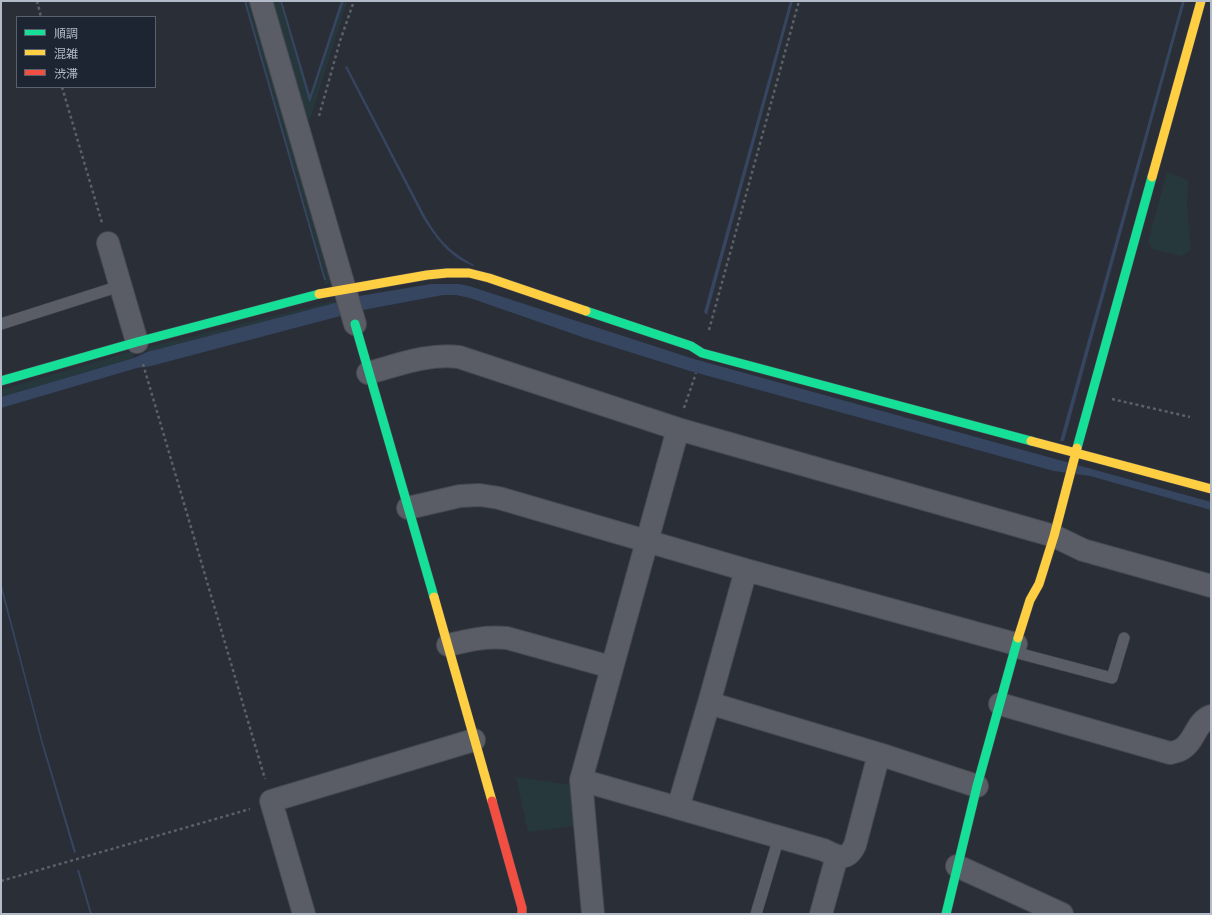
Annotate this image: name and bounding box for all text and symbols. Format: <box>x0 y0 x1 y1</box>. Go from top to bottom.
legend <box>16 16 156 88</box>
text: 順調 <box>54 27 78 41</box>
text: 混雑 <box>54 47 78 61</box>
text: 渋滞 <box>54 67 78 81</box>

